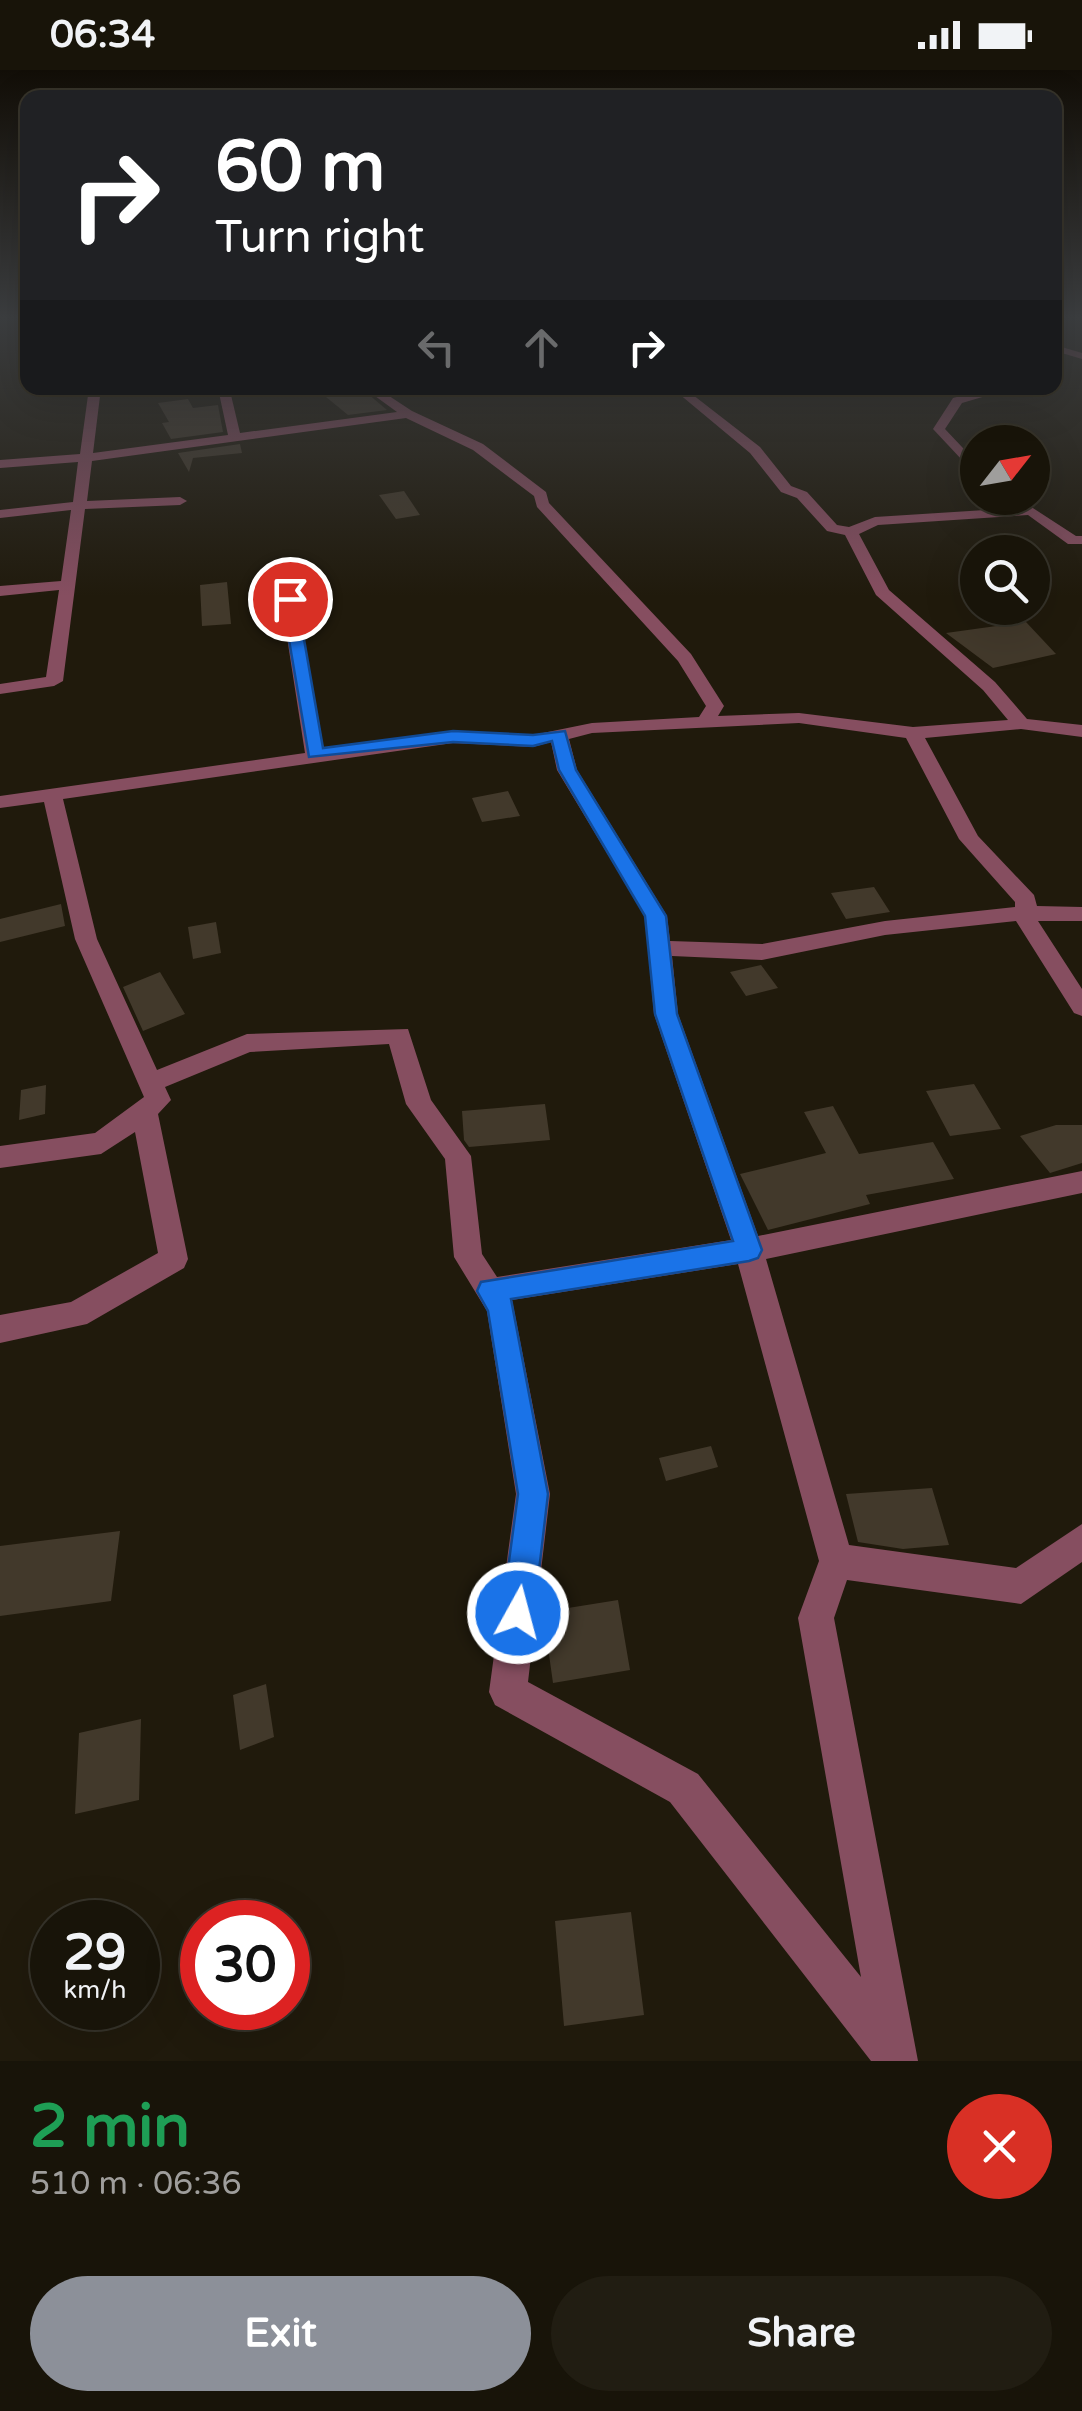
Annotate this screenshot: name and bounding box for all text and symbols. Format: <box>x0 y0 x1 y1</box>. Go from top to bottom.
text: 06:34 <box>50 12 155 58</box>
text: 60 m <box>215 126 385 210</box>
icon: right <box>50 130 180 260</box>
text: Turn right <box>215 211 424 265</box>
icon: left <box>409 320 464 375</box>
icon: ahead <box>514 320 569 375</box>
icon: right <box>619 320 674 375</box>
north arrow <box>960 425 1050 515</box>
map controls <box>960 425 1050 625</box>
button: search <box>960 535 1050 625</box>
pin <box>248 557 333 642</box>
icon: arrive <box>263 572 318 627</box>
position arrow <box>466 1561 570 1665</box>
speed limit sign: 30 <box>180 1900 310 2030</box>
text: 29 <box>64 1923 126 1983</box>
text: km/h <box>64 1975 126 2005</box>
text: 2 min <box>30 2091 190 2163</box>
button: close <box>947 2094 1052 2199</box>
text: 510 m · 06:36 <box>30 2165 242 2203</box>
button: Exit <box>30 2276 531 2391</box>
button: Share <box>551 2276 1052 2391</box>

